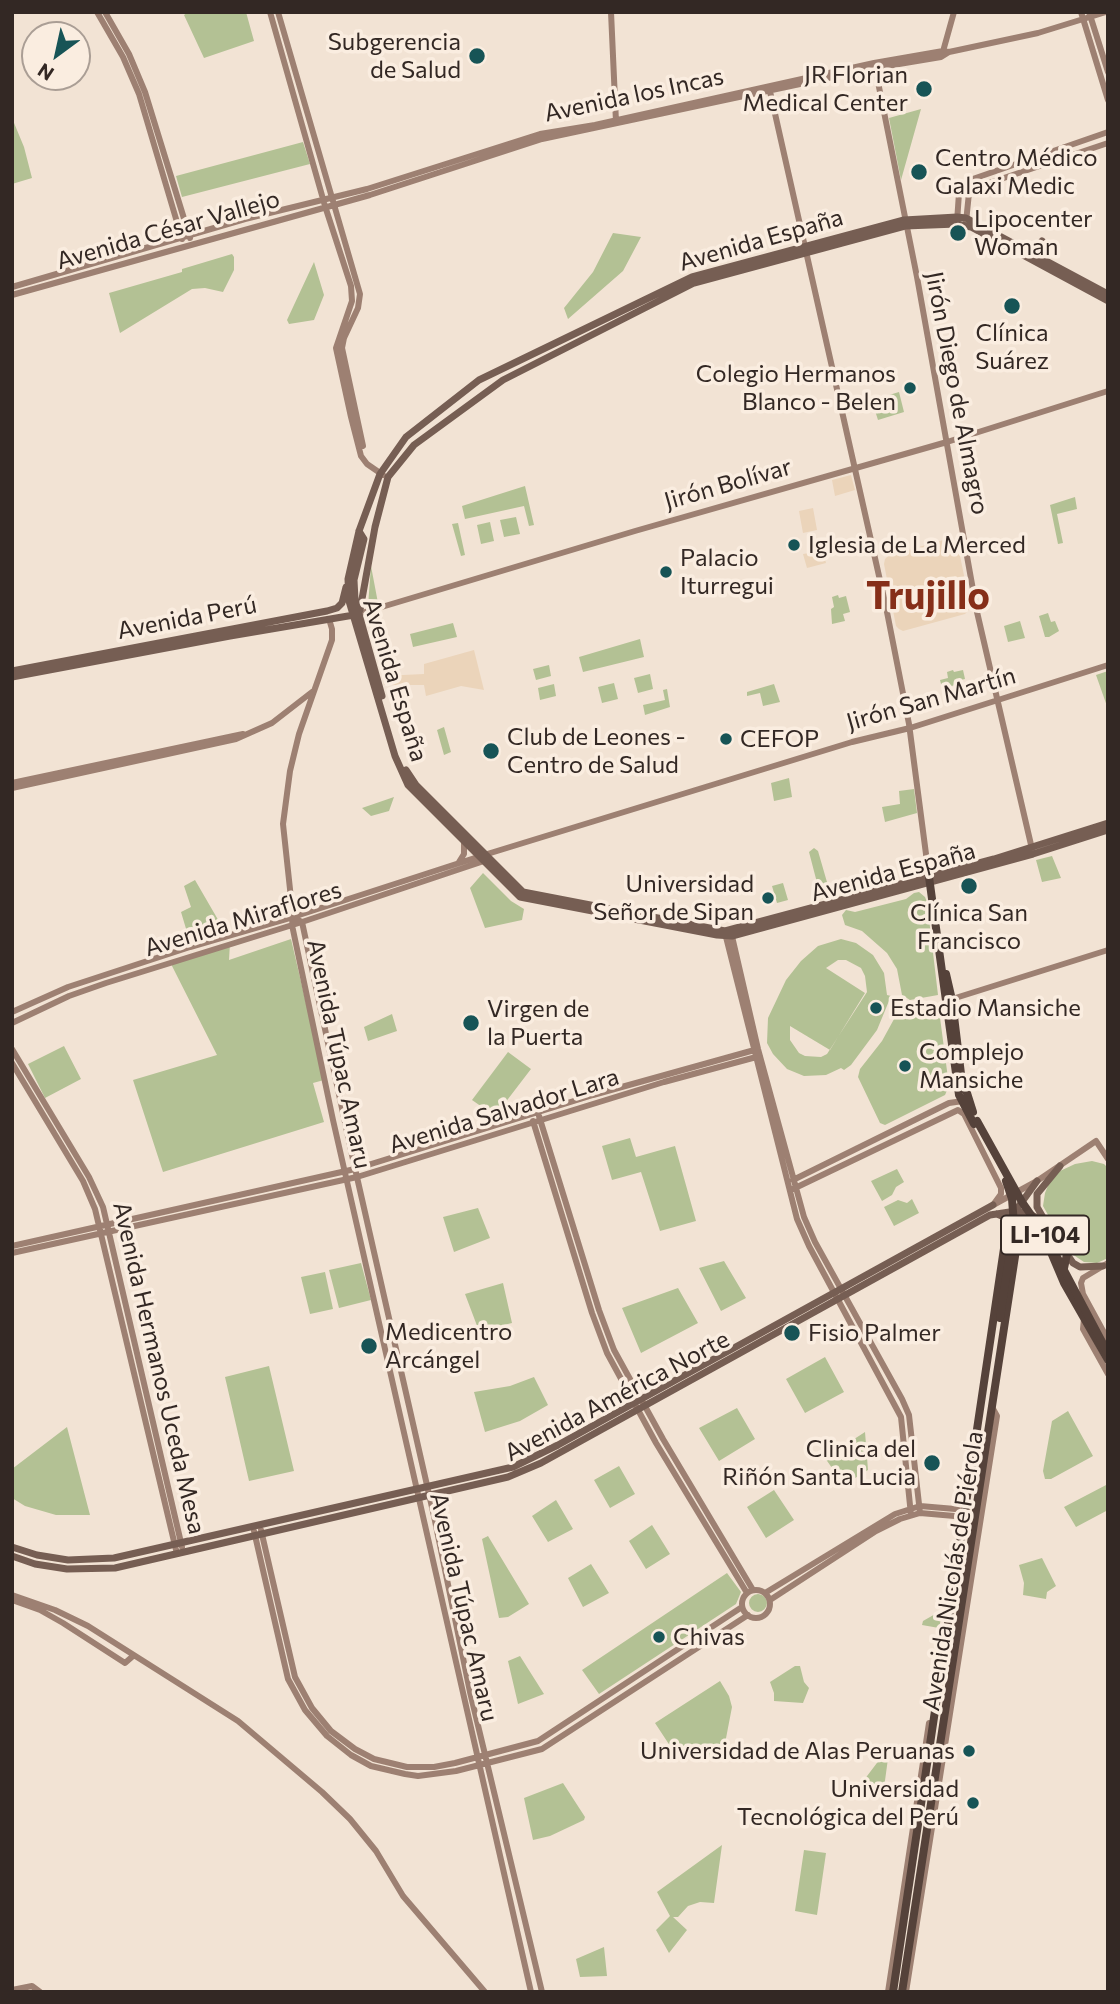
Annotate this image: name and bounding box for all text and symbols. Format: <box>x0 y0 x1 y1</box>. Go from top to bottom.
north arrow <box>21 21 91 91</box>
place label: Subgerencia de Salud <box>328 28 461 84</box>
marker: Subgerencia de Salud <box>467 46 487 66</box>
text: N <box>33 59 58 86</box>
place label: JR Florian Medical Center <box>743 61 908 117</box>
street label: Avenida los Incas <box>542 62 726 128</box>
marker: JR Florian Medical Center <box>914 79 934 99</box>
place label: Centro Médico Galaxi Medic <box>935 144 1098 200</box>
marker: Centro Médico Galaxi Medic <box>909 162 929 182</box>
street label: Avenida César Vallejo <box>53 184 283 276</box>
street label: Avenida España <box>676 203 846 277</box>
place label: Lipocenter Woman <box>974 205 1093 261</box>
marker: Lipocenter Woman <box>948 223 968 243</box>
street label: Jirón Diego de Almagro <box>919 269 995 517</box>
marker: Clínica Suárez <box>1002 296 1022 316</box>
place label: Clínica Suárez <box>975 319 1049 375</box>
place label: Colegio Hermanos Blanco - Belen <box>696 360 896 416</box>
marker: Colegio Hermanos Blanco - Belen <box>902 380 918 396</box>
street label: Jirón Bolívar <box>661 452 795 516</box>
place label: Iglesia de La Merced <box>808 531 1026 559</box>
marker: Iglesia de La Merced <box>786 537 802 553</box>
place label: Palacio Iturregui <box>680 544 774 600</box>
marker: Palacio Iturregui <box>658 564 674 580</box>
district label: Trujillo <box>866 573 990 619</box>
street label: Avenida Perú <box>115 590 259 646</box>
street label: Avenida España <box>356 595 434 765</box>
street label: Jirón San Martín <box>843 661 1019 737</box>
place label: Club de Leones - Centro de Salud <box>507 723 686 779</box>
place label: CEFOP <box>740 725 819 753</box>
marker: CEFOP <box>718 731 734 747</box>
marker: Club de Leones - Centro de Salud <box>481 741 501 761</box>
street label: Avenida España <box>808 836 978 908</box>
place label: Universidad Señor de Sipan <box>593 870 754 926</box>
street label: Avenida Miraflores <box>141 875 345 963</box>
marker: Clínica San Francisco <box>959 876 979 896</box>
marker: Universidad Señor de Sipan <box>760 890 776 906</box>
place label: Clínica San Francisco <box>910 899 1028 955</box>
street label: Avenida Túpac Amaru <box>301 936 377 1172</box>
place label: Estadio Mansiche <box>890 994 1081 1022</box>
place label: Virgen de la Puerta <box>487 995 590 1051</box>
marker: Estadio Mansiche <box>868 1000 884 1016</box>
marker: Virgen de la Puerta <box>461 1013 481 1033</box>
place label: Complejo Mansiche <box>919 1038 1024 1094</box>
marker: Complejo Mansiche <box>897 1058 913 1074</box>
street label: Avenida Salvador Lara <box>385 1062 623 1160</box>
street label: Avenida Hermanos Uceda Mesa <box>107 1199 211 1537</box>
road number: LI-104 <box>1001 1216 1089 1254</box>
place label: Medicentro Arcángel <box>385 1318 512 1374</box>
place label: Fisio Palmer <box>808 1319 941 1347</box>
marker: Fisio Palmer <box>782 1323 802 1343</box>
street label: Avenida América Norte <box>500 1325 734 1467</box>
marker: Medicentro Arcángel <box>359 1336 379 1356</box>
street label: Avenida Nicolás de Piérola <box>917 1429 989 1713</box>
place label: Clinica del Riñón Santa Lucia <box>722 1435 916 1491</box>
marker: Clinica del Riñón Santa Lucia <box>922 1453 942 1473</box>
street label: Avenida Túpac Amaru <box>424 1490 504 1724</box>
place label: Chivas <box>673 1623 745 1651</box>
marker: Chivas <box>651 1629 667 1645</box>
place label: Universidad de Alas Peruanas <box>640 1737 955 1765</box>
marker: Universidad de Alas Peruanas <box>961 1743 977 1759</box>
place label: Universidad Tecnológica del Perú <box>737 1775 959 1831</box>
marker: Universidad Tecnológica del Perú <box>965 1795 981 1811</box>

